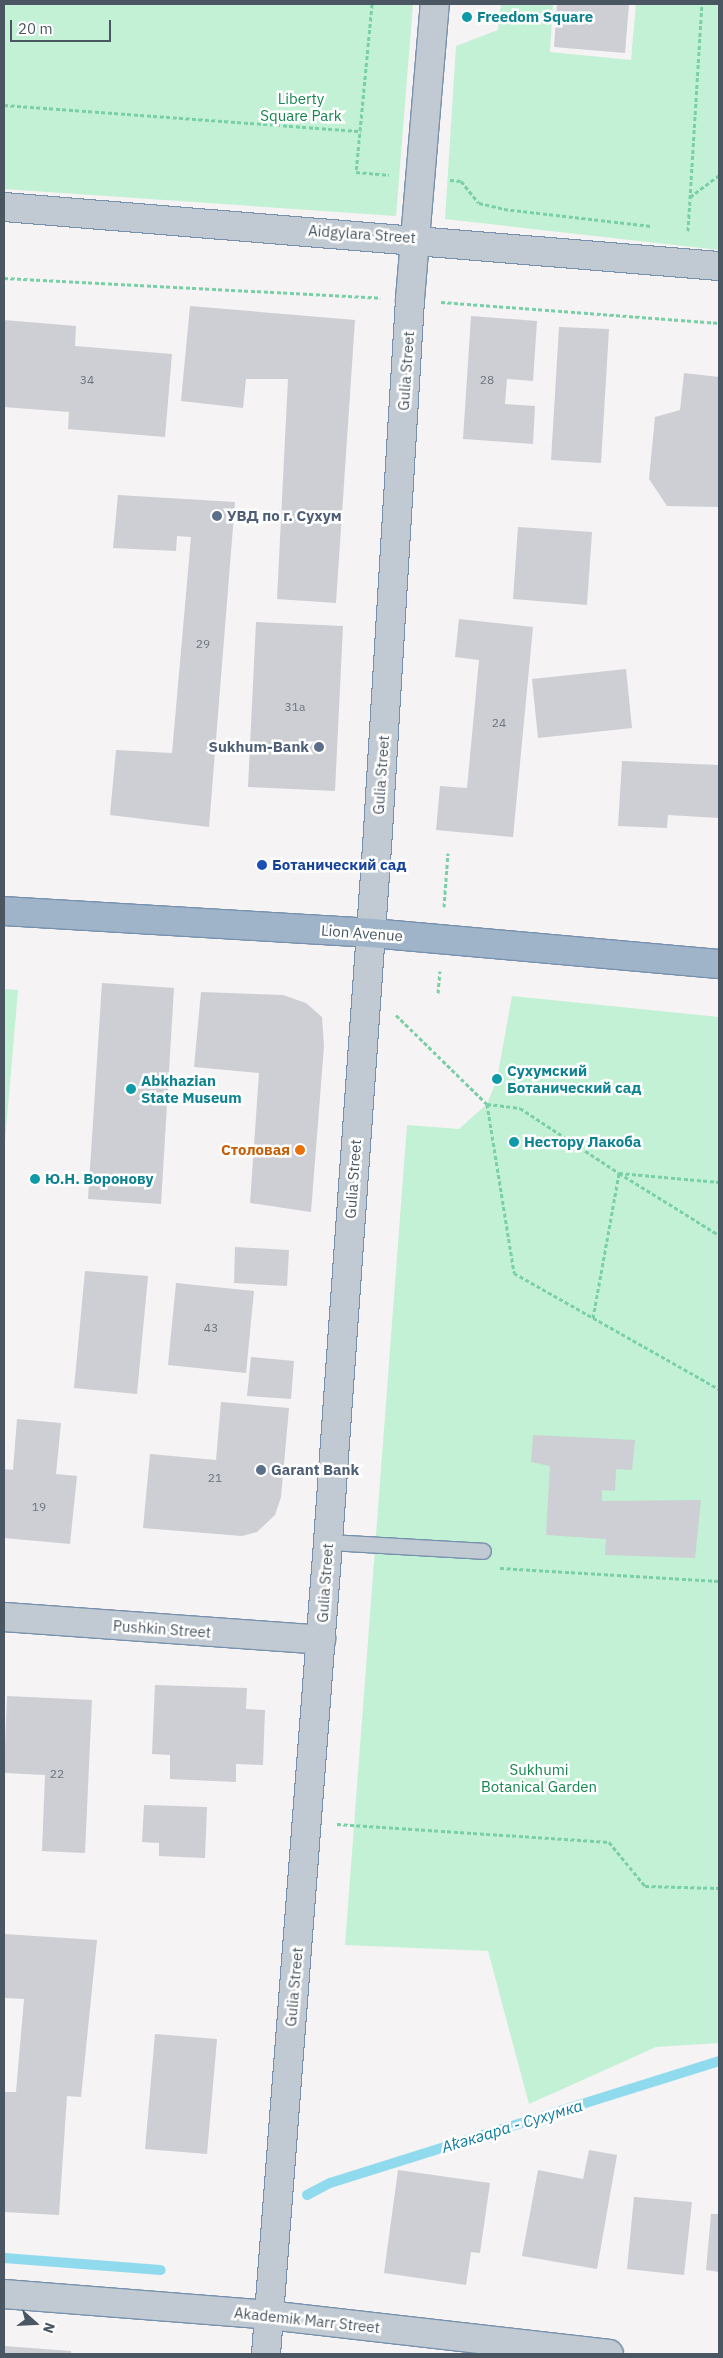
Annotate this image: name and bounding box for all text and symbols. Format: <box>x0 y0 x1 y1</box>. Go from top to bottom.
place label: Freedom Square <box>477 8 593 26</box>
scale bar <box>12 10 114 42</box>
marker: Freedom Square <box>461 11 473 23</box>
text: 20 m <box>18 19 53 38</box>
park label: Liberty Square Park <box>260 89 342 124</box>
street label: Aidgylara Street <box>308 221 416 247</box>
street label: Gulia Street <box>394 331 418 411</box>
house number: 34 <box>80 373 94 387</box>
house number: 28 <box>480 373 494 387</box>
place label: УВД по г. Сухум <box>227 507 342 525</box>
marker: УВД по г. Сухум <box>211 510 223 522</box>
house number: 29 <box>196 637 210 651</box>
house number: 31а <box>285 700 305 714</box>
house number: 24 <box>492 716 506 730</box>
street label: Gulia Street <box>369 735 393 815</box>
place label: Sukhum-Bank <box>209 738 309 756</box>
marker: Sukhum-Bank <box>313 741 325 753</box>
place label: Ботанический сад <box>272 856 406 874</box>
marker: Ботанический сад <box>256 859 268 871</box>
street label: Lion Avenue <box>321 921 403 945</box>
place label: Сухумский Ботанический сад <box>507 1061 641 1096</box>
place label: Abkhazian State Museum <box>141 1071 242 1106</box>
marker: Сухумский Ботанический сад <box>491 1073 503 1085</box>
marker: Abkhazian State Museum <box>125 1083 137 1095</box>
place label: Нестору Лакоба <box>524 1133 641 1151</box>
marker: Нестору Лакоба <box>508 1136 520 1148</box>
street label: Gulia Street <box>341 1139 365 1219</box>
place label: Столовая <box>221 1141 290 1159</box>
marker: Столовая <box>294 1144 306 1156</box>
place label: Ю.Н. Воронову <box>45 1170 154 1188</box>
marker: Ю.Н. Воронову <box>29 1173 41 1185</box>
house number: 43 <box>204 1321 218 1335</box>
place label: Garant Bank <box>271 1461 359 1479</box>
marker: Garant Bank <box>255 1464 267 1476</box>
house number: 21 <box>208 1471 222 1485</box>
house number: 19 <box>32 1500 46 1514</box>
street label: Gulia Street <box>313 1543 337 1623</box>
street label: Pushkin Street <box>112 1617 212 1641</box>
park label: Sukhumi Botanical Garden <box>481 1760 597 1795</box>
house number: 22 <box>50 1767 64 1781</box>
street label: Gulia Street <box>282 1947 306 2027</box>
water label: Аҟәкәара - Сухумка <box>439 2095 585 2157</box>
north arrow <box>10 2298 60 2348</box>
street label: Akademik Marr Street <box>233 2303 381 2337</box>
text: N <box>39 2320 59 2336</box>

